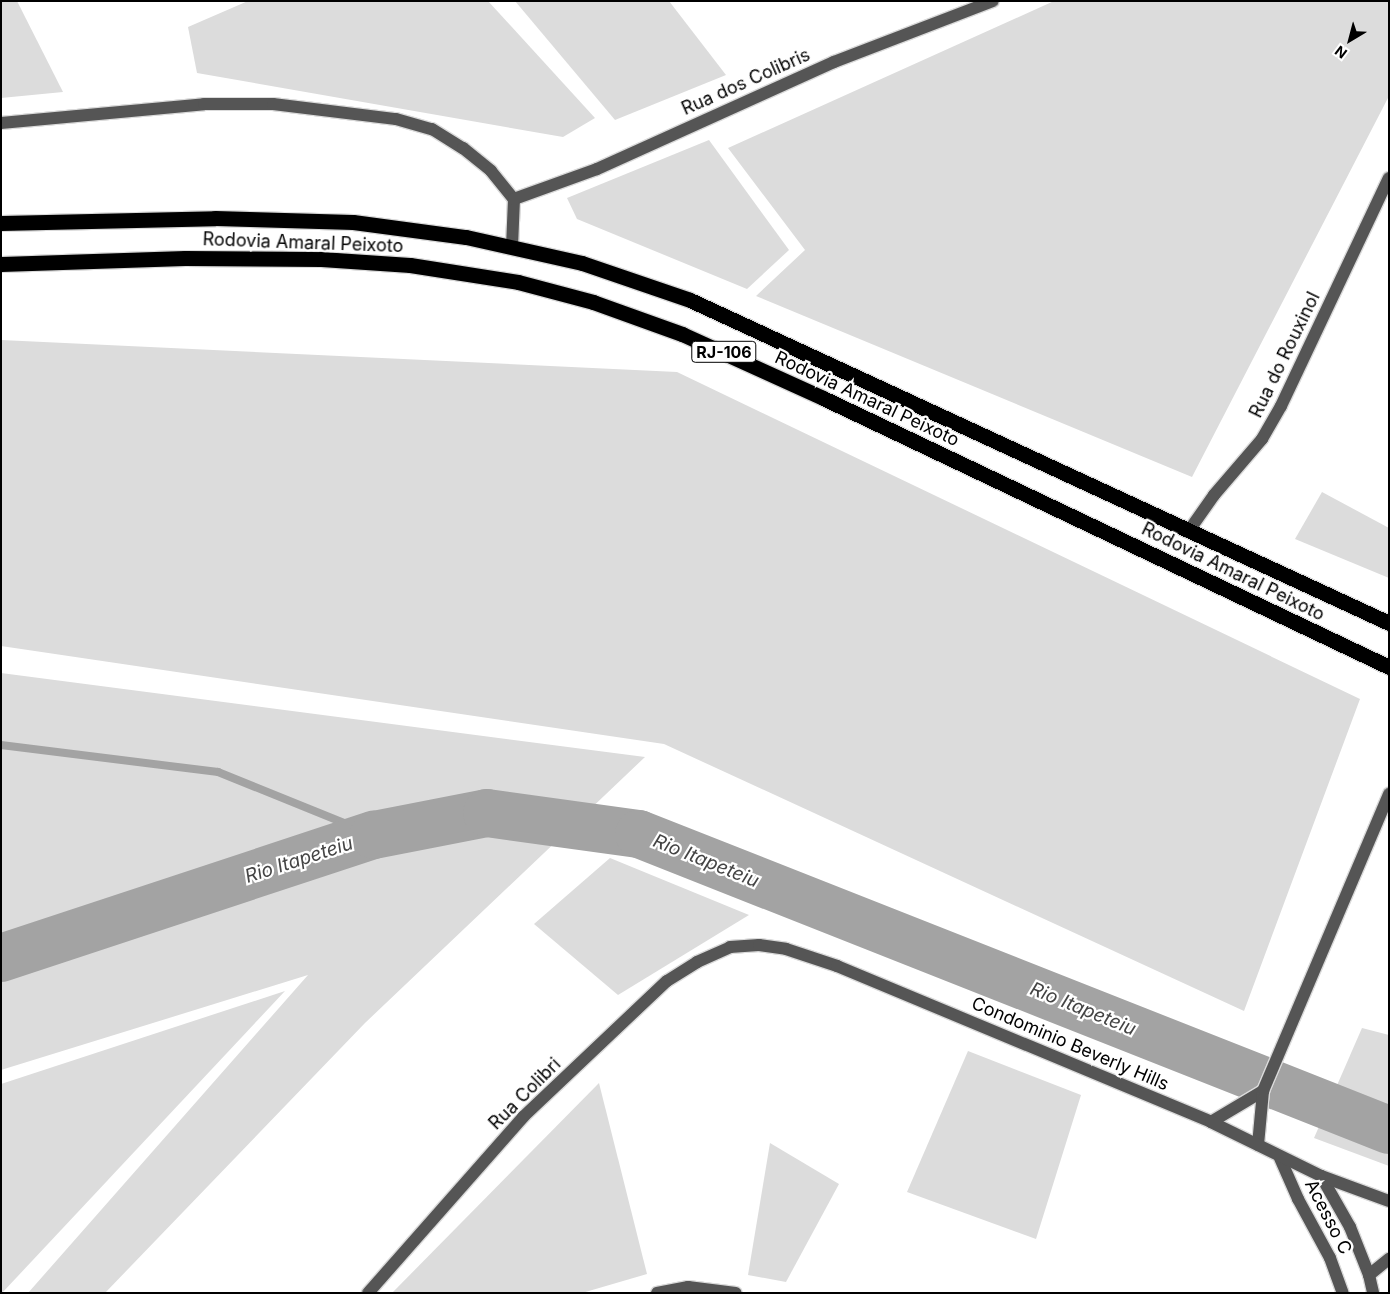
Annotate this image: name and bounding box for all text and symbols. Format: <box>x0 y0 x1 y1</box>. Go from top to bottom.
north arrow <box>1325 15 1375 65</box>
text: N <box>1331 42 1350 62</box>
street label: Rua dos Colibris <box>678 44 814 120</box>
street label: Rodovia Amaral Peixoto <box>202 229 404 257</box>
street label: Rua do Rouxinol <box>1245 289 1325 421</box>
road number: RJ-106 <box>690 338 758 366</box>
street label: Rodovia Amaral Peixoto <box>771 347 963 451</box>
street label: Rodovia Amaral Peixoto <box>1138 518 1328 626</box>
water label: Rio Itapeteiu <box>650 829 762 893</box>
water label: Rio Itapeteiu <box>242 832 356 888</box>
water label: Rio Itapeteiu <box>1027 977 1139 1041</box>
street label: Condominio Beverly Hills <box>968 993 1172 1095</box>
street label: Rua Colibri <box>485 1054 565 1134</box>
street label: Acesso C <box>1300 1176 1356 1258</box>

